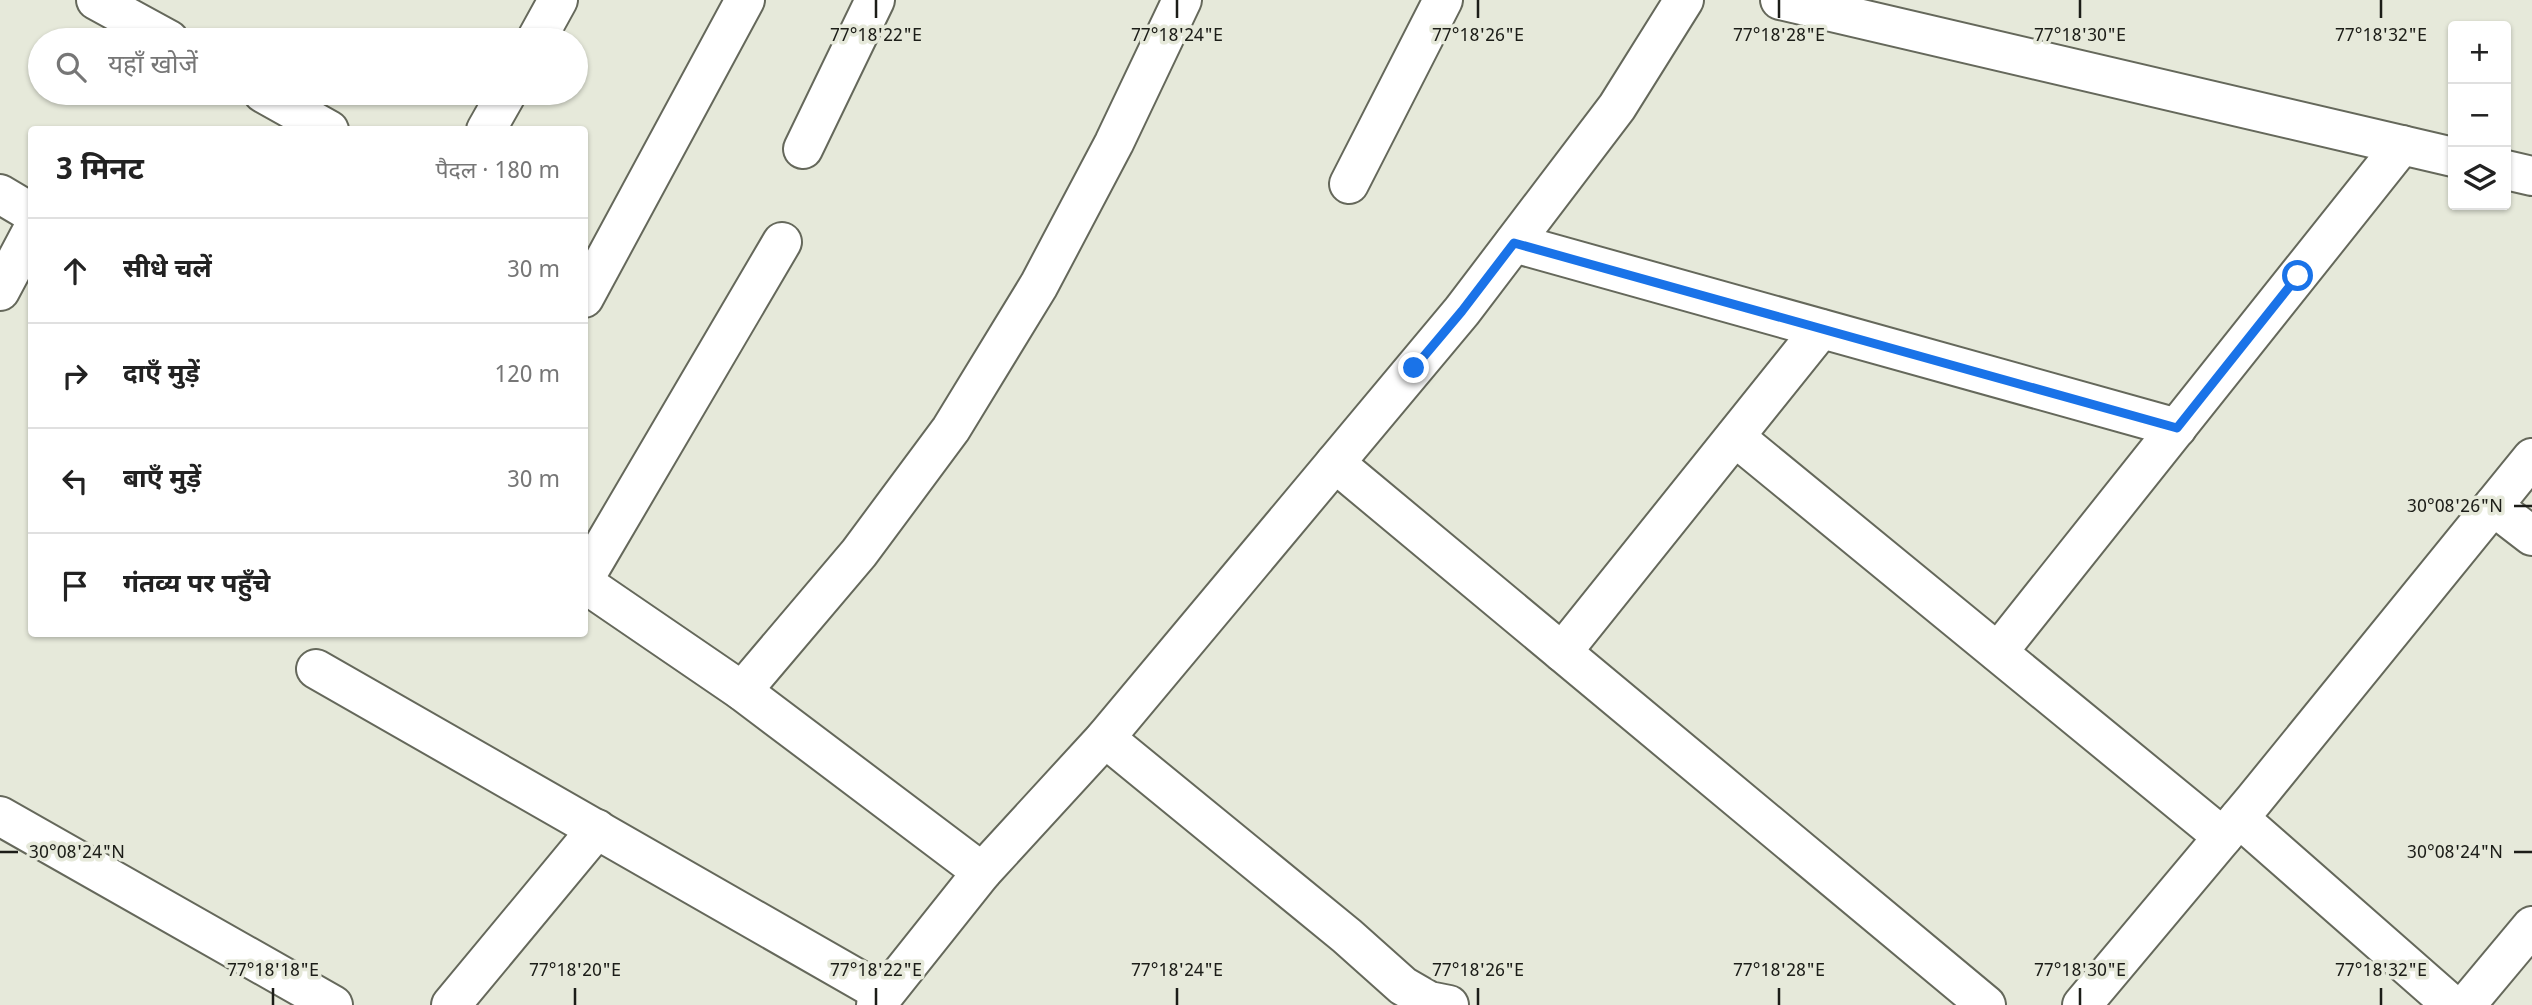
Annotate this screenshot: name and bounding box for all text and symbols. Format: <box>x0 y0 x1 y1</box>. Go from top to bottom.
map controls <box>2448 21 2511 210</box>
button: + <box>2448 21 2511 84</box>
text: 77°18'22"E <box>830 25 922 48</box>
text: 77°18'24"E <box>1131 25 1223 48</box>
text: 77°18'26"E <box>1432 25 1524 48</box>
text: 77°18'28"E <box>1733 25 1825 48</box>
text: 77°18'30"E <box>2034 25 2126 48</box>
text: 77°18'32"E <box>2335 25 2427 48</box>
search box <box>28 28 588 105</box>
icon: search <box>52 48 90 86</box>
text: यहाँ खोजें <box>108 50 198 84</box>
button: − <box>2448 84 2511 147</box>
button: layers <box>2448 147 2511 210</box>
text: 3 मिनट <box>56 152 144 191</box>
text: पैदल · 180 m <box>436 157 560 187</box>
icon: ahead <box>56 252 94 290</box>
text: सीधे चलें <box>123 254 212 288</box>
text: 30 m <box>507 256 560 286</box>
route start <box>2282 260 2313 291</box>
route end <box>1398 352 1429 383</box>
icon: right <box>56 357 94 395</box>
text: दाएँ मुड़ें <box>123 359 200 393</box>
text: 120 m <box>494 361 560 391</box>
icon: left <box>56 462 94 500</box>
text: बाएँ मुड़ें <box>123 464 201 498</box>
text: 30 m <box>507 466 560 496</box>
text: 30°08'26"N <box>2407 496 2503 519</box>
icon: arrive <box>56 567 94 605</box>
text: गंतव्य पर पहुँचे <box>123 569 270 603</box>
text: 30°08'24"N <box>29 842 125 865</box>
text: 30°08'24"N <box>2407 842 2503 865</box>
text: 77°18'18"E <box>227 960 319 983</box>
text: 77°18'20"E <box>529 960 621 983</box>
text: 77°18'22"E <box>830 960 922 983</box>
text: 77°18'24"E <box>1131 960 1223 983</box>
text: 77°18'26"E <box>1432 960 1524 983</box>
text: 77°18'28"E <box>1733 960 1825 983</box>
text: 77°18'30"E <box>2034 960 2126 983</box>
text: 77°18'32"E <box>2335 960 2427 983</box>

